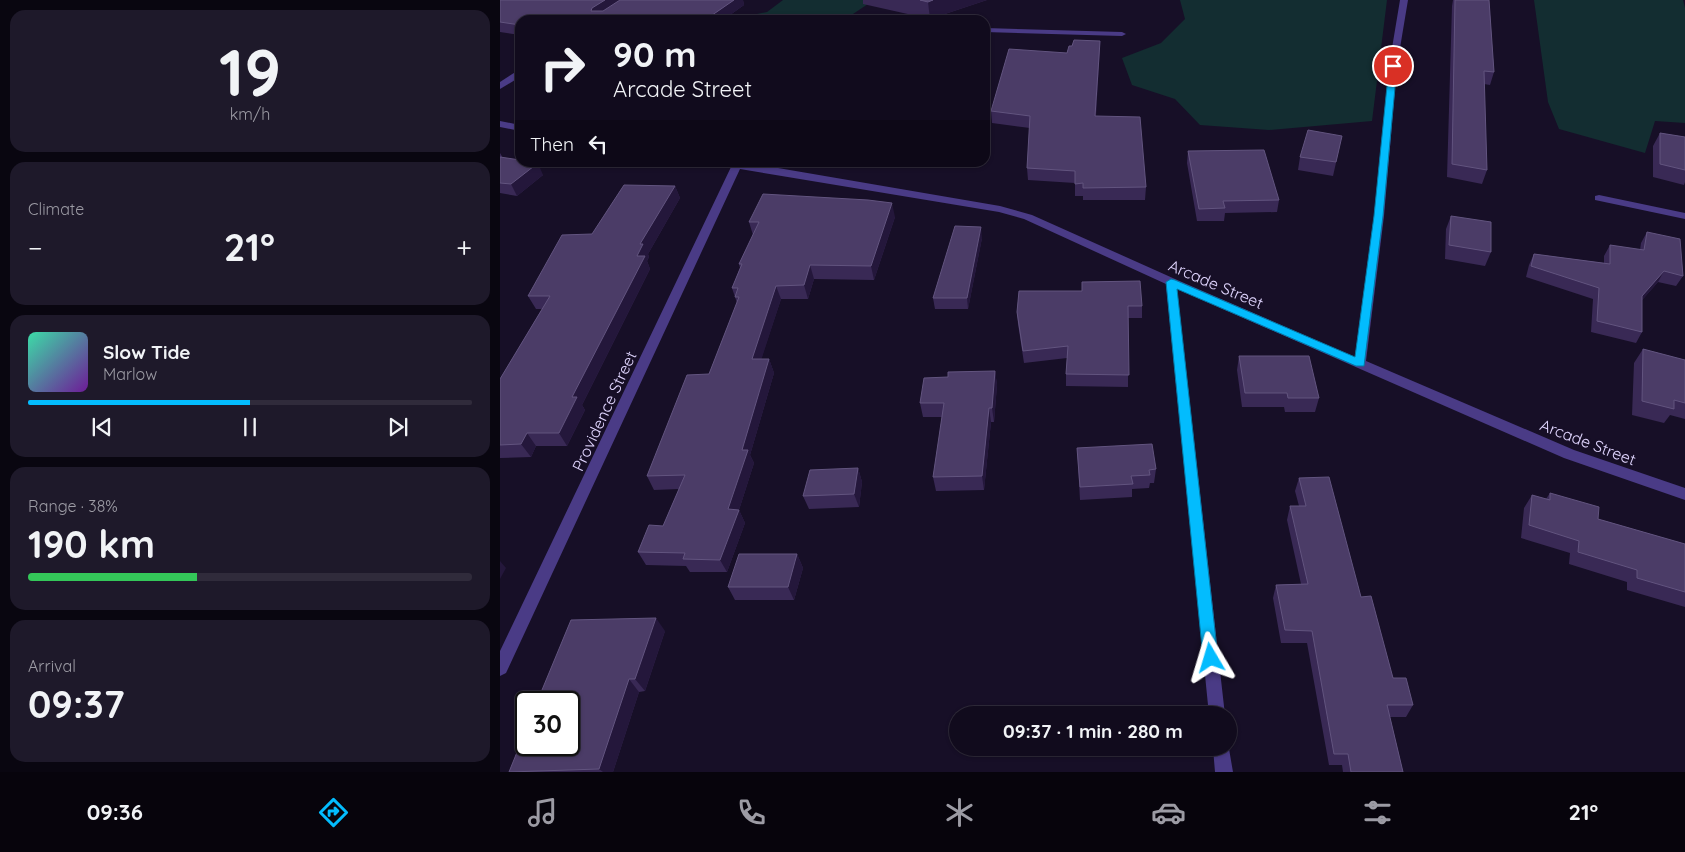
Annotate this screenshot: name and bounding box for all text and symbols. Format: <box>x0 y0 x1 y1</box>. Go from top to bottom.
text: 19 <box>219 31 281 112</box>
text: 90 m <box>613 32 696 76</box>
icon: right <box>530 35 595 100</box>
pin <box>1372 45 1414 87</box>
icon: arrive <box>1379 52 1407 80</box>
text: Arcade Street <box>613 75 752 103</box>
text: km/h <box>230 104 270 124</box>
icon: left <box>584 130 612 158</box>
text: Then <box>530 132 574 156</box>
text: Climate <box>28 199 84 219</box>
text: 21° <box>224 223 275 271</box>
text: − <box>28 230 43 265</box>
text: + <box>456 230 472 265</box>
street label: Arcade Street <box>1166 255 1266 313</box>
text: Slow Tide <box>103 340 191 364</box>
street label: Providence Street <box>567 348 641 474</box>
text: Marlow <box>103 364 157 384</box>
icon: previous <box>88 413 116 441</box>
icon: pause <box>236 413 264 441</box>
icon: next <box>384 413 412 441</box>
street label: Arcade Street <box>1537 415 1639 469</box>
text: Range · 38% <box>28 496 118 516</box>
text: 190 km <box>28 520 155 568</box>
position arrow <box>1184 631 1236 683</box>
text: Arrival <box>28 656 76 676</box>
text: 09:37 <box>28 680 125 728</box>
speed limit sign: 30 <box>515 691 580 756</box>
text: 09:37 · 1 min · 280 m <box>1003 719 1183 743</box>
icon: directions <box>316 795 351 830</box>
icon: music <box>525 795 560 830</box>
icon: phone <box>734 795 769 830</box>
icon: climate <box>942 795 977 830</box>
icon: car <box>1151 795 1186 830</box>
icon: filters <box>1360 795 1395 830</box>
text: 09:36 <box>87 798 143 826</box>
text: 21° <box>1568 798 1598 826</box>

